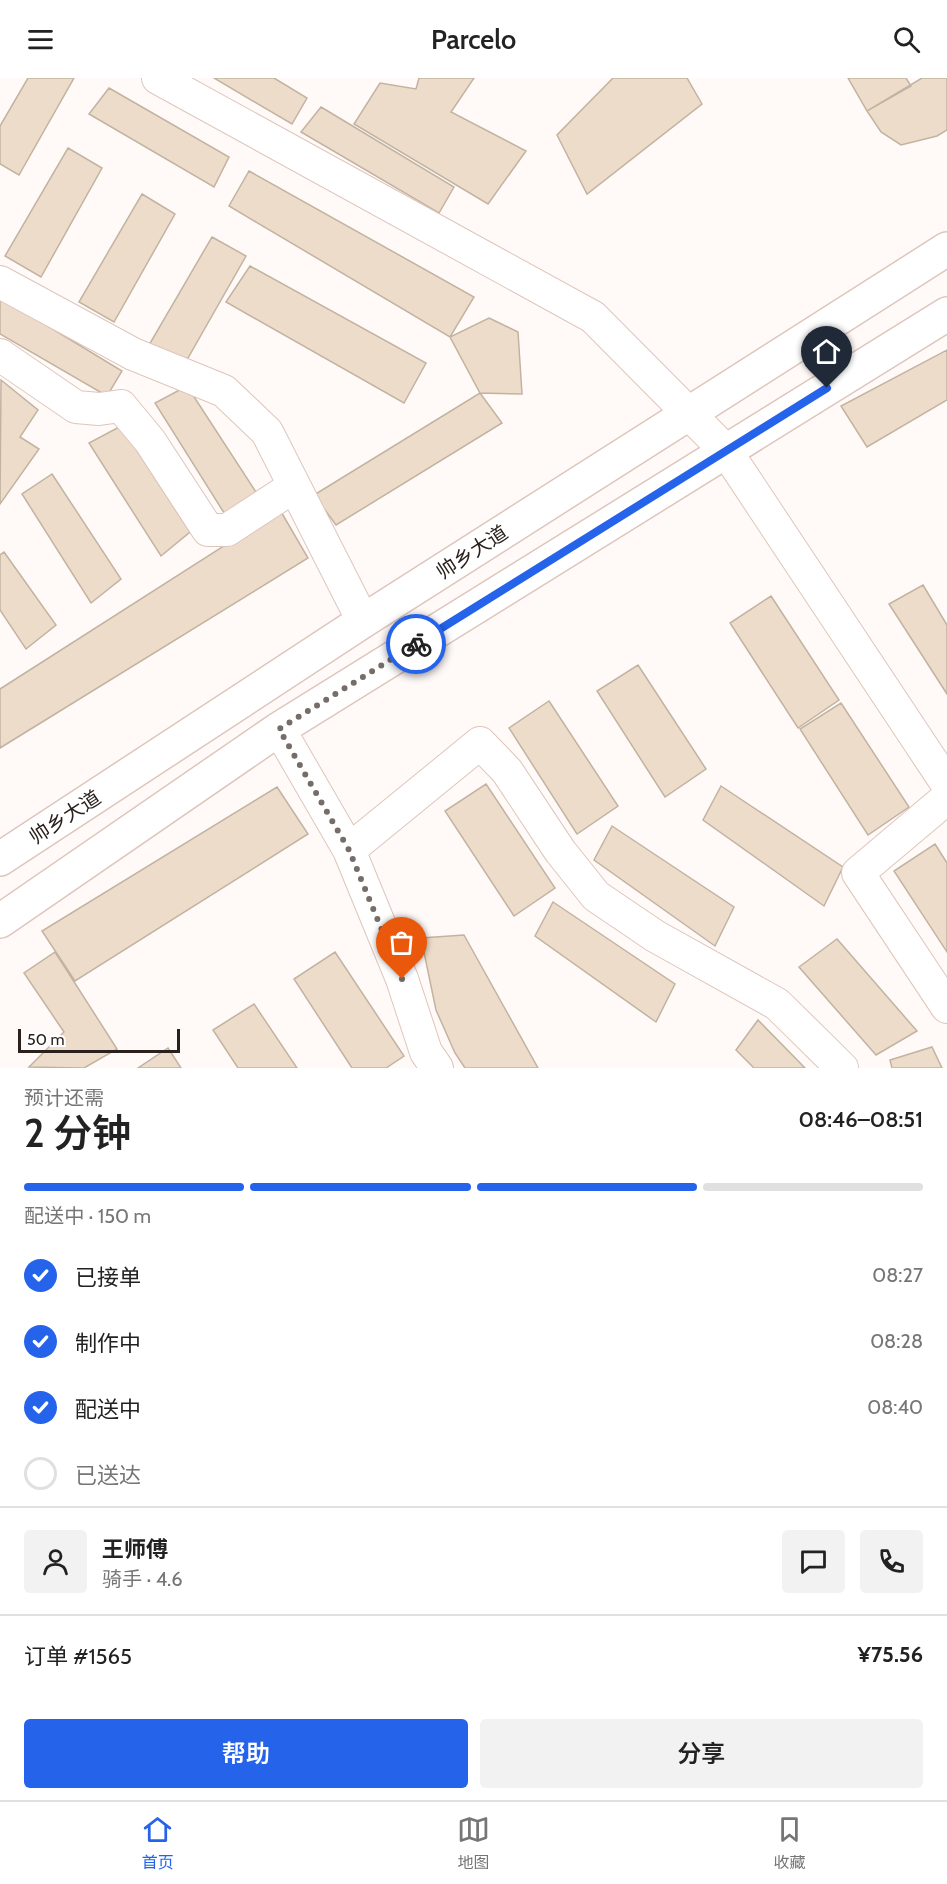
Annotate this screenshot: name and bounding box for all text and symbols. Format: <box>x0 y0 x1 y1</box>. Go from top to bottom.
icon: menu <box>24 23 57 56</box>
text: Parcelo <box>431 23 516 56</box>
icon: search <box>890 23 923 56</box>
pin <box>801 326 852 388</box>
icon: home <box>810 335 843 368</box>
street label: 帅乡大道 <box>432 520 512 584</box>
courier <box>386 614 446 674</box>
icon: bike <box>400 628 433 661</box>
street label: 帅乡大道 <box>25 785 105 849</box>
pin <box>376 917 427 979</box>
icon: bag <box>385 926 418 959</box>
scale bar <box>18 1026 180 1054</box>
text: 50 m <box>27 1030 64 1049</box>
text: 预计还需 <box>24 1086 104 1110</box>
text: 08:46–08:51 <box>798 1106 923 1133</box>
text: 2 分钟 <box>24 1109 131 1157</box>
text: 配送中 · 150 m <box>24 1204 151 1228</box>
icon: check <box>24 1259 57 1292</box>
text: 08:27 <box>872 1263 923 1287</box>
text: 已接单 <box>75 1264 141 1291</box>
icon: check <box>24 1325 57 1358</box>
text: 08:28 <box>870 1329 923 1353</box>
text: 制作中 <box>75 1330 141 1357</box>
icon: check <box>24 1391 57 1424</box>
text: 08:40 <box>867 1395 923 1419</box>
text: 配送中 <box>75 1396 141 1423</box>
text: 已送达 <box>75 1462 141 1489</box>
button: person <box>24 1530 87 1593</box>
button: chat <box>782 1530 845 1593</box>
button: phone <box>860 1530 923 1593</box>
text: 王师傅 <box>102 1536 168 1563</box>
text: 骑手 · 4.6 <box>102 1567 183 1591</box>
text: ¥75.56 <box>858 1641 923 1668</box>
text: 订单 #1565 <box>24 1643 132 1670</box>
button: 帮助 <box>24 1719 468 1788</box>
button: 分享 <box>480 1719 923 1788</box>
tab: 首页 <box>141 1813 174 1873</box>
tab: 地图 <box>457 1813 490 1873</box>
tab: 收藏 <box>773 1813 806 1873</box>

